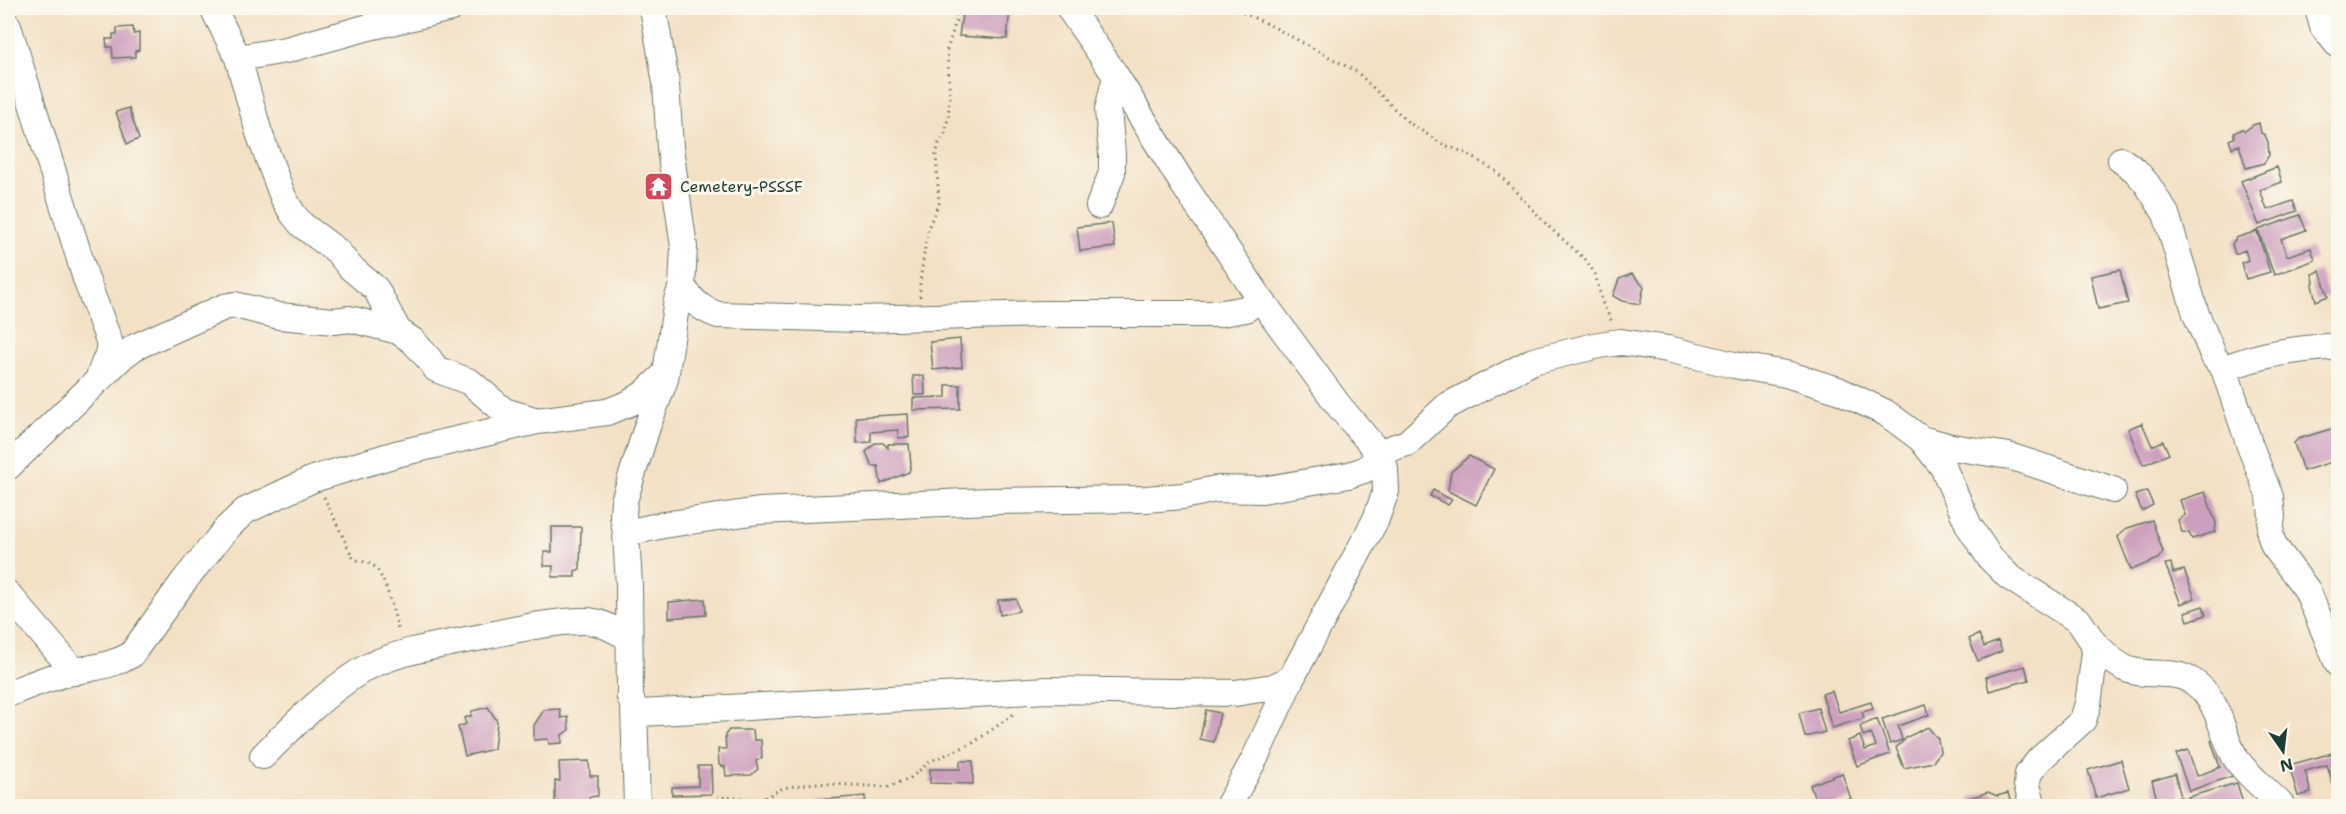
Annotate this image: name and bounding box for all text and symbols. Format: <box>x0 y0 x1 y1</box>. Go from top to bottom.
temple icon: Cemetery-PSSSF <box>643 170 675 202</box>
place label: Cemetery-PSSSF <box>680 176 803 197</box>
north arrow <box>2253 721 2313 781</box>
text: N <box>2278 753 2295 777</box>

